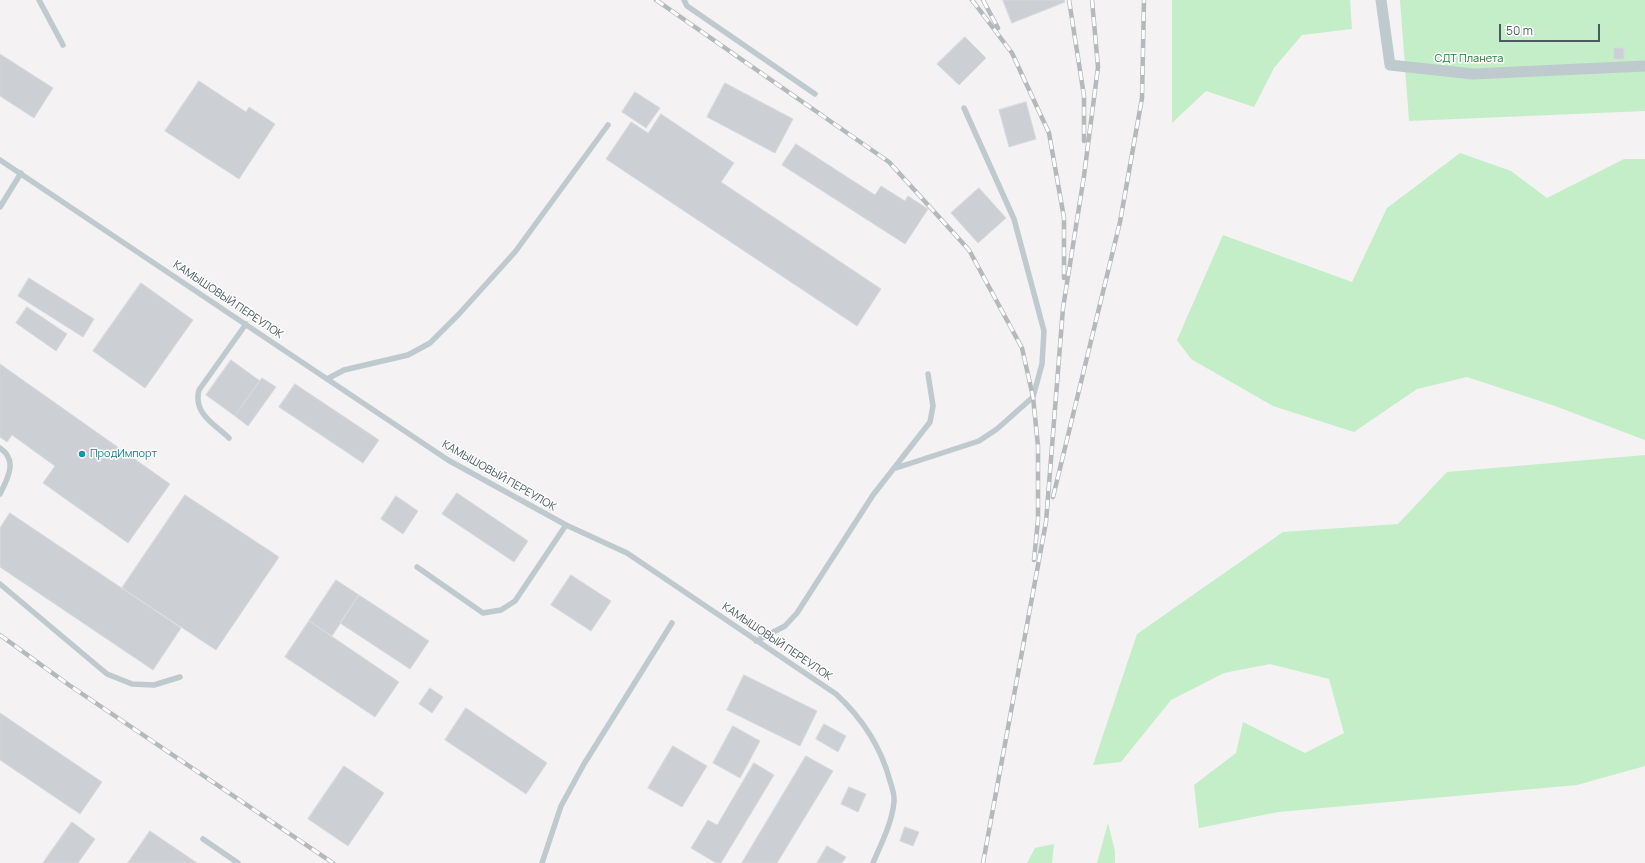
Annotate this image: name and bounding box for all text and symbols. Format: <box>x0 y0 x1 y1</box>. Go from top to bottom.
scale bar <box>1501 16 1602 42</box>
text: 50 m <box>1506 22 1533 39</box>
park label: СДТ Планета <box>1435 52 1503 66</box>
street label: КАМЫШОВЫЙ ПЕРЕУЛОК <box>171 258 285 342</box>
street label: КАМЫШОВЫЙ ПЕРЕУЛОК <box>440 438 558 514</box>
place label: ПродИмпорт <box>90 447 157 461</box>
marker: ПродИмпорт <box>77 449 87 459</box>
street label: КАМЫШОВЫЙ ПЕРЕУЛОК <box>720 600 834 684</box>

